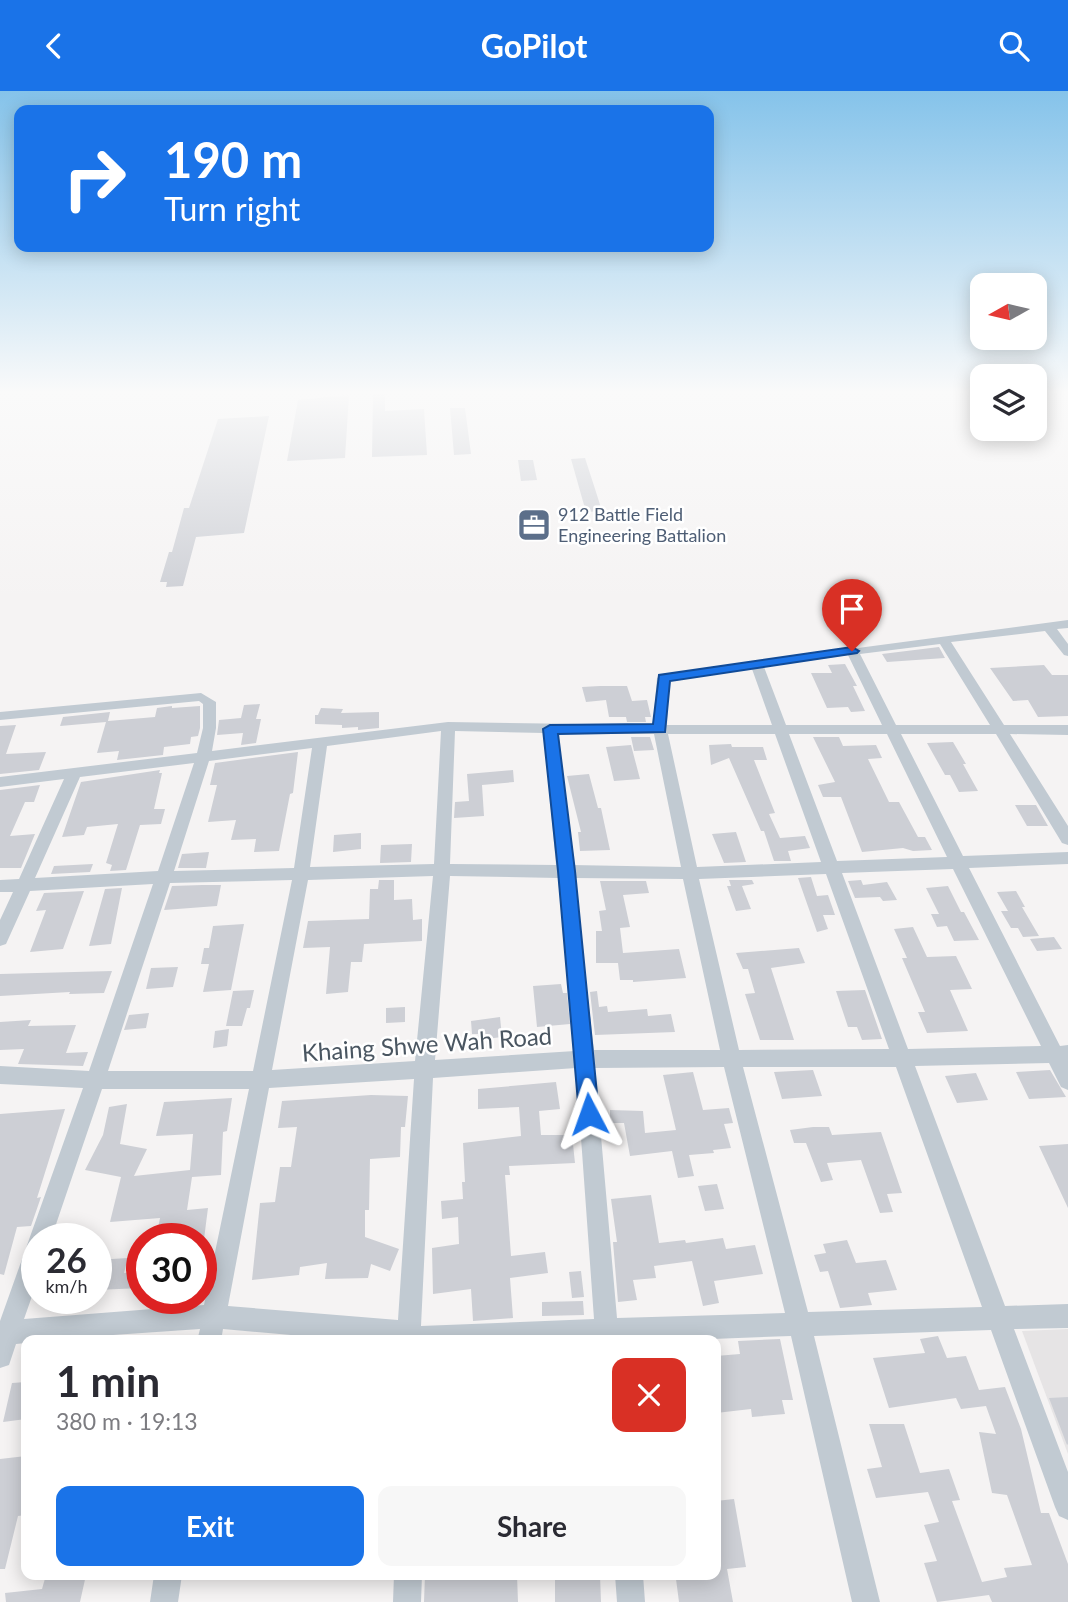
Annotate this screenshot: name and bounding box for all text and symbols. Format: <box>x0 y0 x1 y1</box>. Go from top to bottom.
text: GoPilot <box>481 26 587 65</box>
icon: back <box>35 27 73 65</box>
icon: search <box>995 27 1033 65</box>
text: 190 m <box>164 130 302 188</box>
icon: right <box>49 133 140 224</box>
text: Turn right <box>164 189 300 228</box>
north arrow <box>970 273 1046 350</box>
map controls <box>970 273 1047 441</box>
button: layers <box>970 364 1047 441</box>
place label: 912 Battle Field Engineering Battalion <box>558 503 726 546</box>
office icon: 912 Battle Field Engineering Battalion <box>515 506 553 544</box>
pin <box>822 579 882 651</box>
icon: arrive <box>833 590 871 628</box>
street label: Khaing Shwe Wah Road <box>301 1020 553 1067</box>
position arrow <box>552 1077 626 1151</box>
speed limit sign: 30 <box>126 1223 217 1314</box>
text: 26 <box>46 1238 87 1280</box>
text: km/h <box>45 1275 88 1297</box>
text: 1 min <box>56 1356 160 1406</box>
button: close <box>612 1358 686 1432</box>
text: 380 m · 19:13 <box>56 1407 198 1435</box>
button: Exit <box>56 1486 364 1566</box>
button: Share <box>378 1486 686 1566</box>

